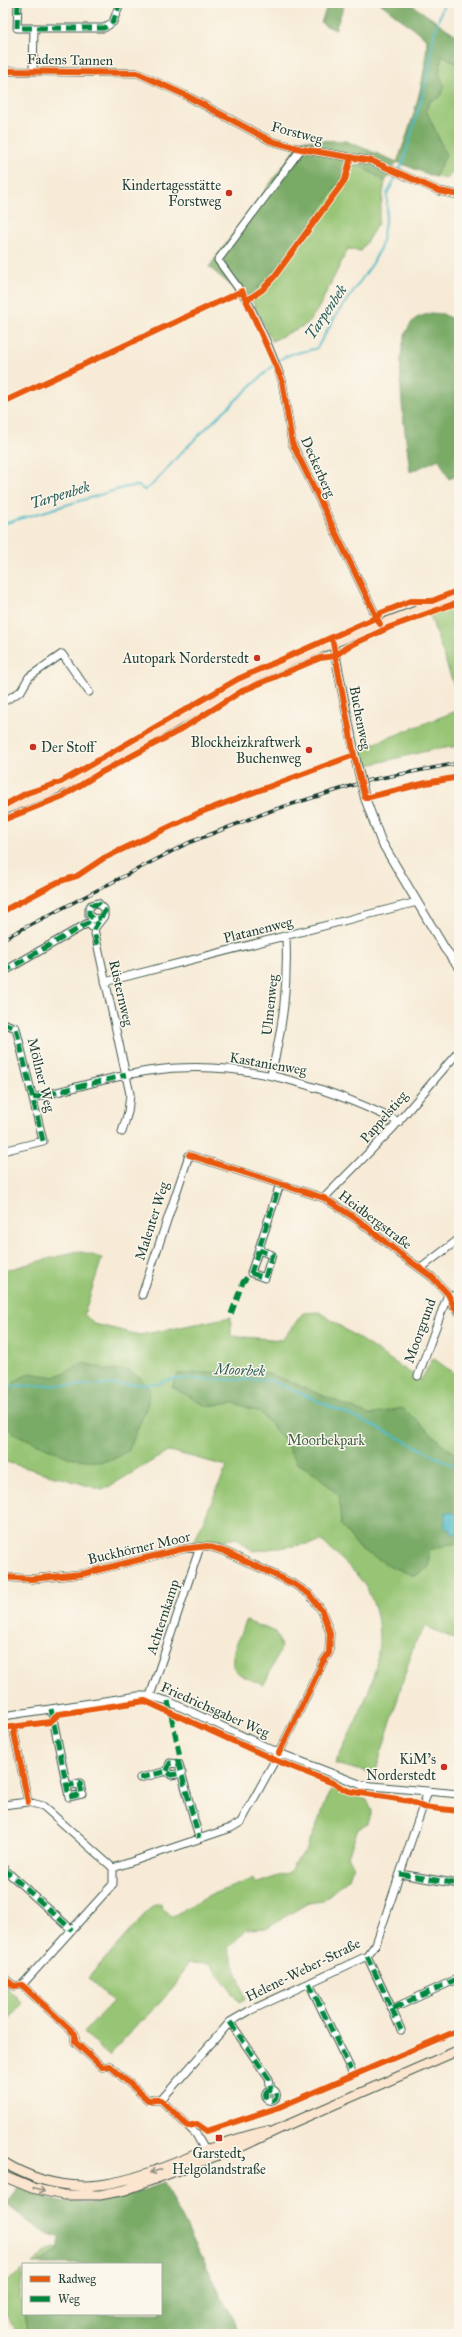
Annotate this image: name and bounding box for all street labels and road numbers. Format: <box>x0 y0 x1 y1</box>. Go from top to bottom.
street label: Fadens Tannen <box>27 51 114 69</box>
street label: Forstweg <box>269 118 325 148</box>
street label: Deckerberg <box>297 434 339 500</box>
street label: Buchenweg <box>345 684 375 752</box>
street label: Platanenweg <box>222 913 295 947</box>
street label: Rüsternweg <box>105 958 137 1028</box>
street label: Ulmenweg <box>258 973 282 1036</box>
street label: Möllner Weg <box>24 1036 59 1114</box>
street label: Kastanienweg <box>228 1049 308 1079</box>
street label: Pappelstieg <box>357 1087 412 1147</box>
street label: Malenter Weg <box>131 1179 173 1262</box>
street label: Heidbergstraße <box>335 1187 415 1253</box>
street label: Moorgrund <box>400 1296 440 1366</box>
street label: Buckhörner Moor <box>86 1528 193 1568</box>
street label: Achternkamp <box>143 1577 183 1658</box>
street label: Friedrichsgaber Weg <box>158 1678 272 1742</box>
street label: Helene-Weber-Straße <box>243 1935 363 2005</box>

